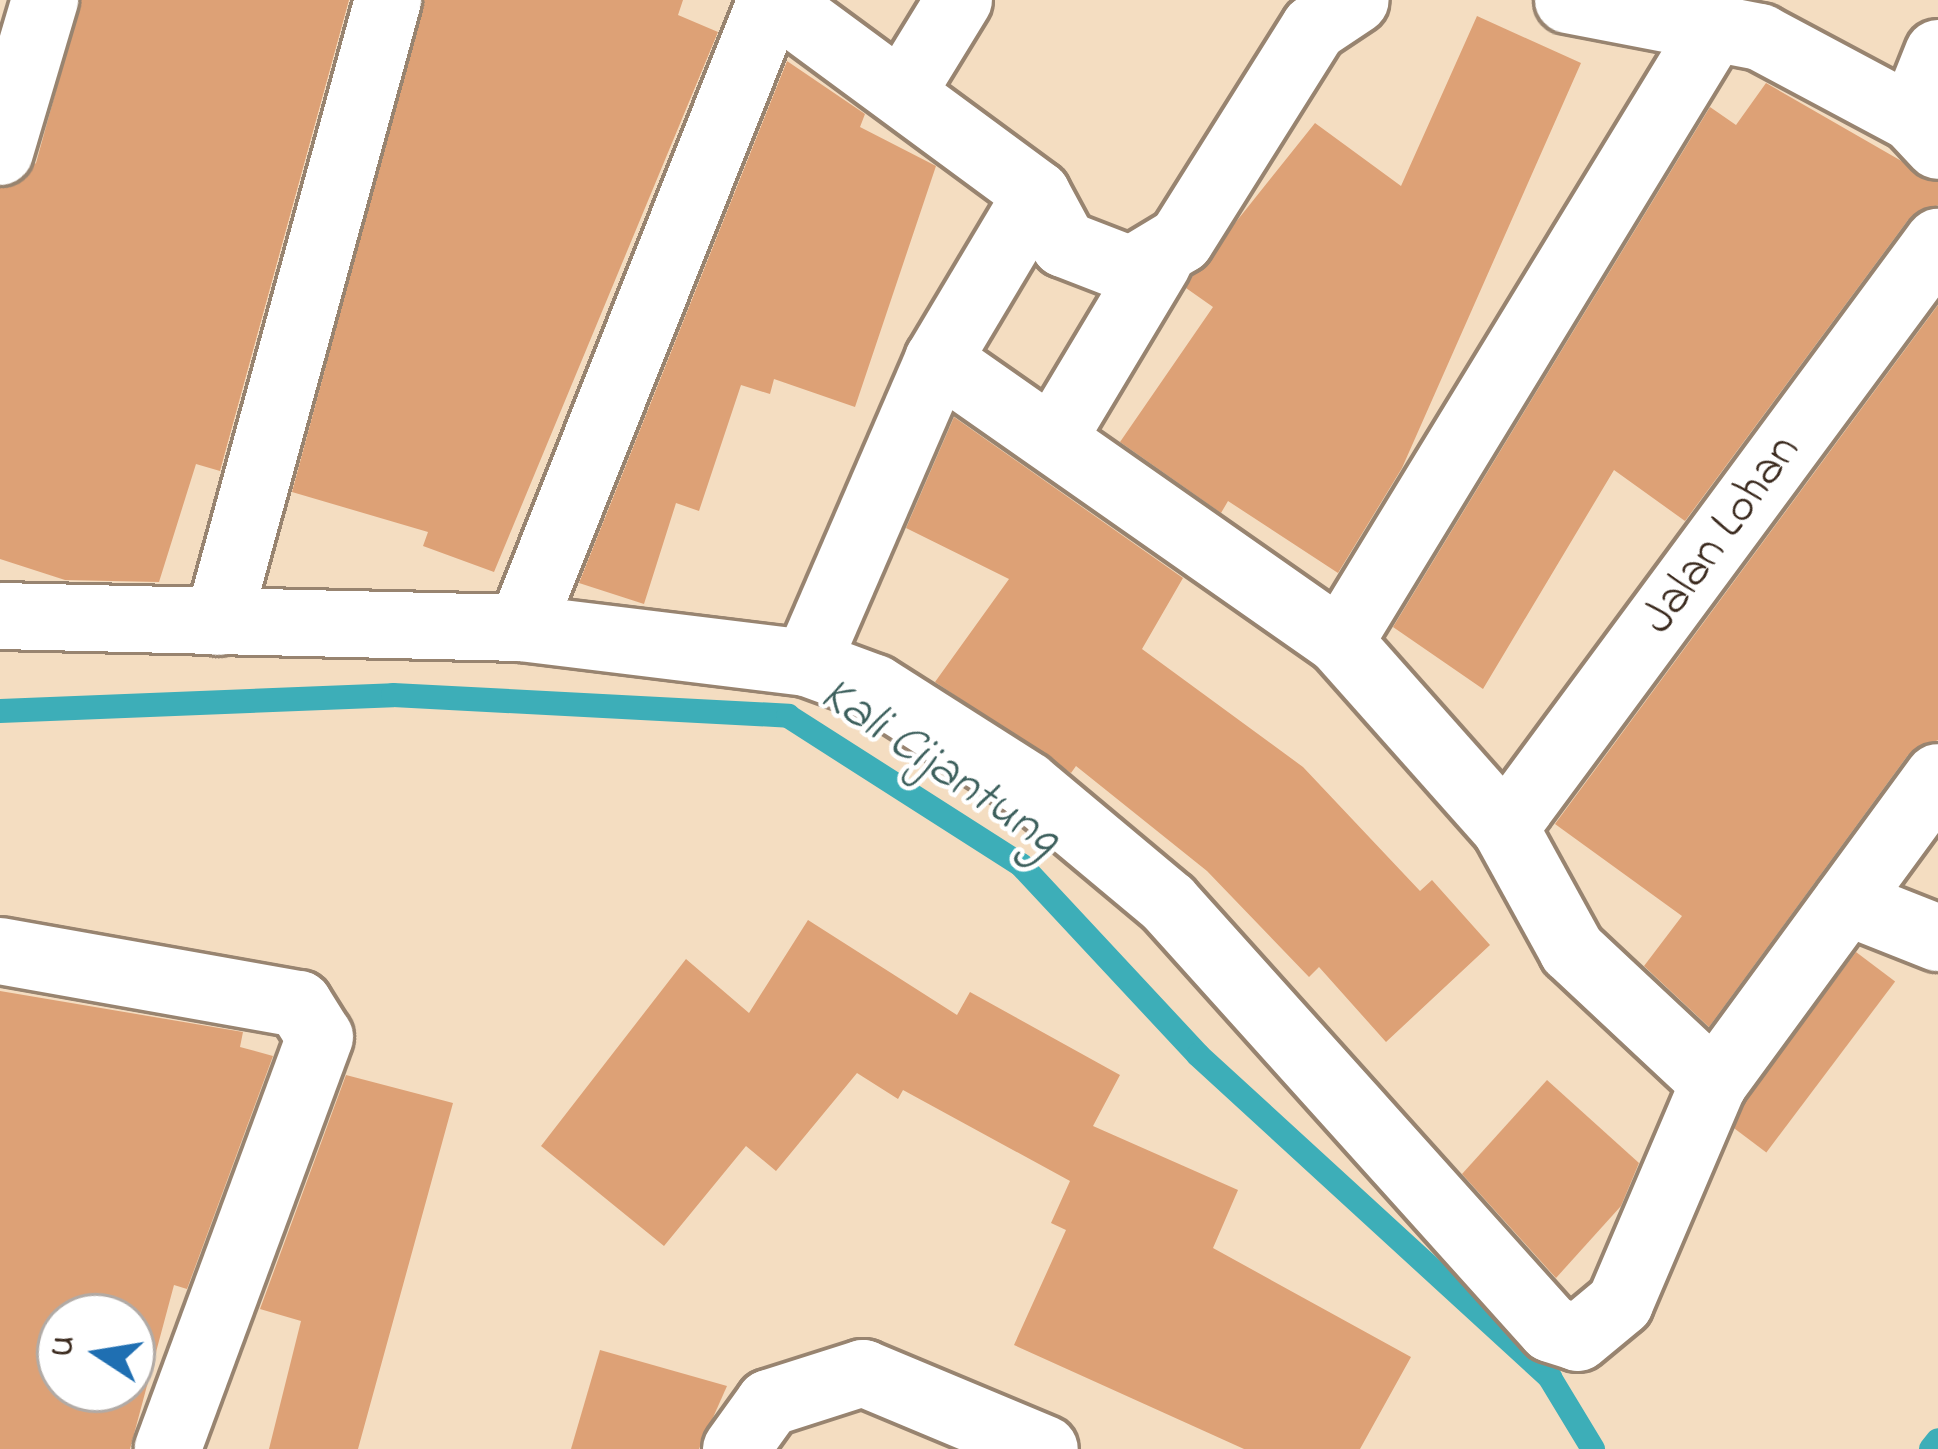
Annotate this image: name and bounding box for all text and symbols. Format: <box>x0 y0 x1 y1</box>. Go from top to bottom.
street label: Jalan Lohan <box>1630 424 1814 646</box>
water label: Kali Cijantung <box>807 665 1071 871</box>
north arrow <box>36 1293 156 1413</box>
text: U <box>38 1331 89 1361</box>

